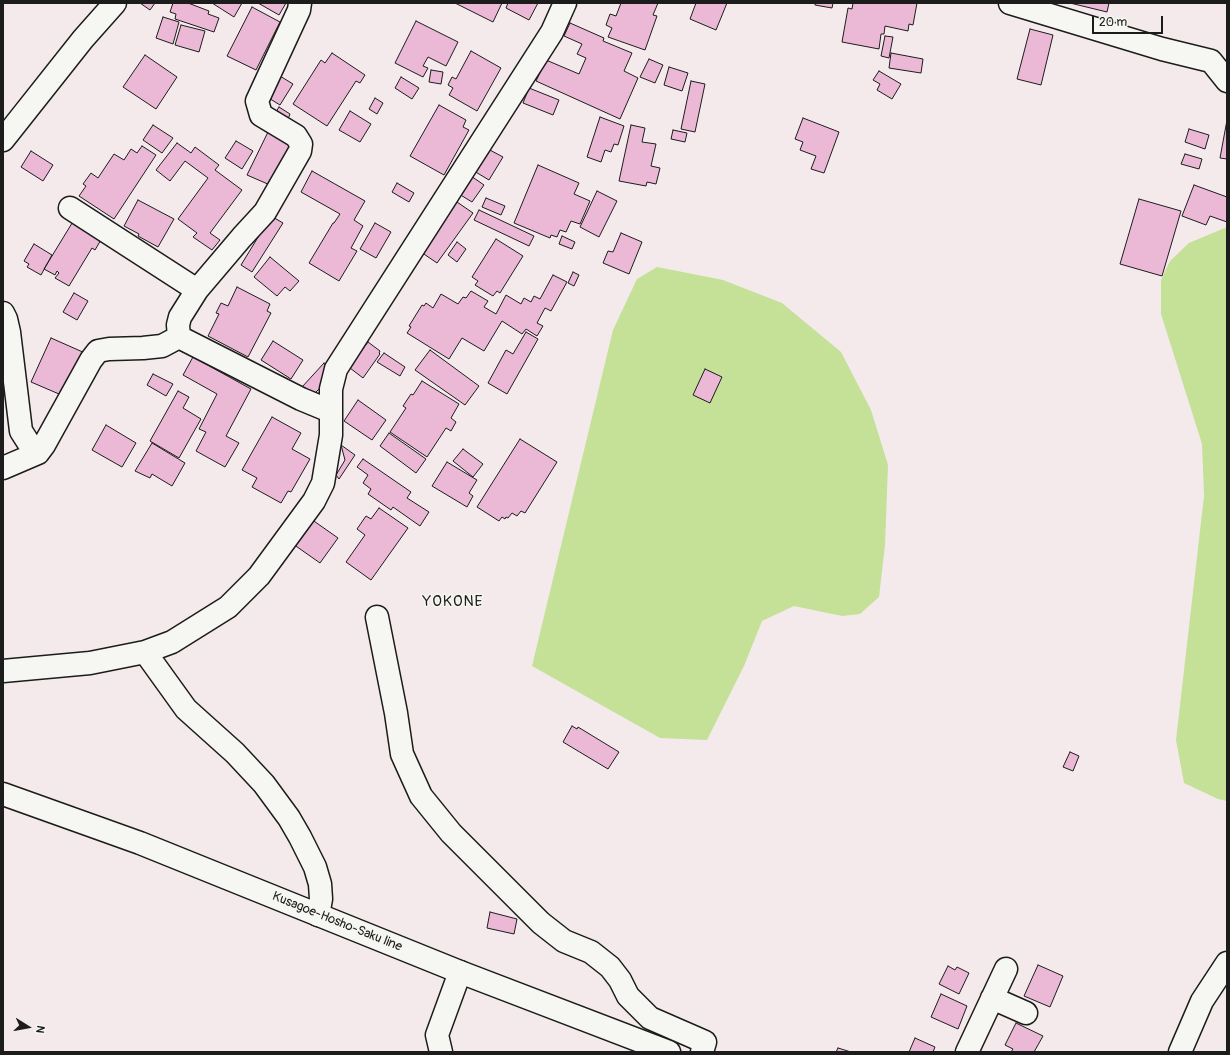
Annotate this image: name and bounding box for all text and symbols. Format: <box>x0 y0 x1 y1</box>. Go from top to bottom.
scale bar <box>1094 8 1165 34</box>
text: 20 m <box>1099 15 1127 30</box>
district label: YOKONE <box>423 593 483 611</box>
street label: Kusagoe-Hosho-Saku line <box>270 889 404 955</box>
north arrow <box>8 1007 48 1047</box>
text: N <box>33 1024 47 1034</box>

